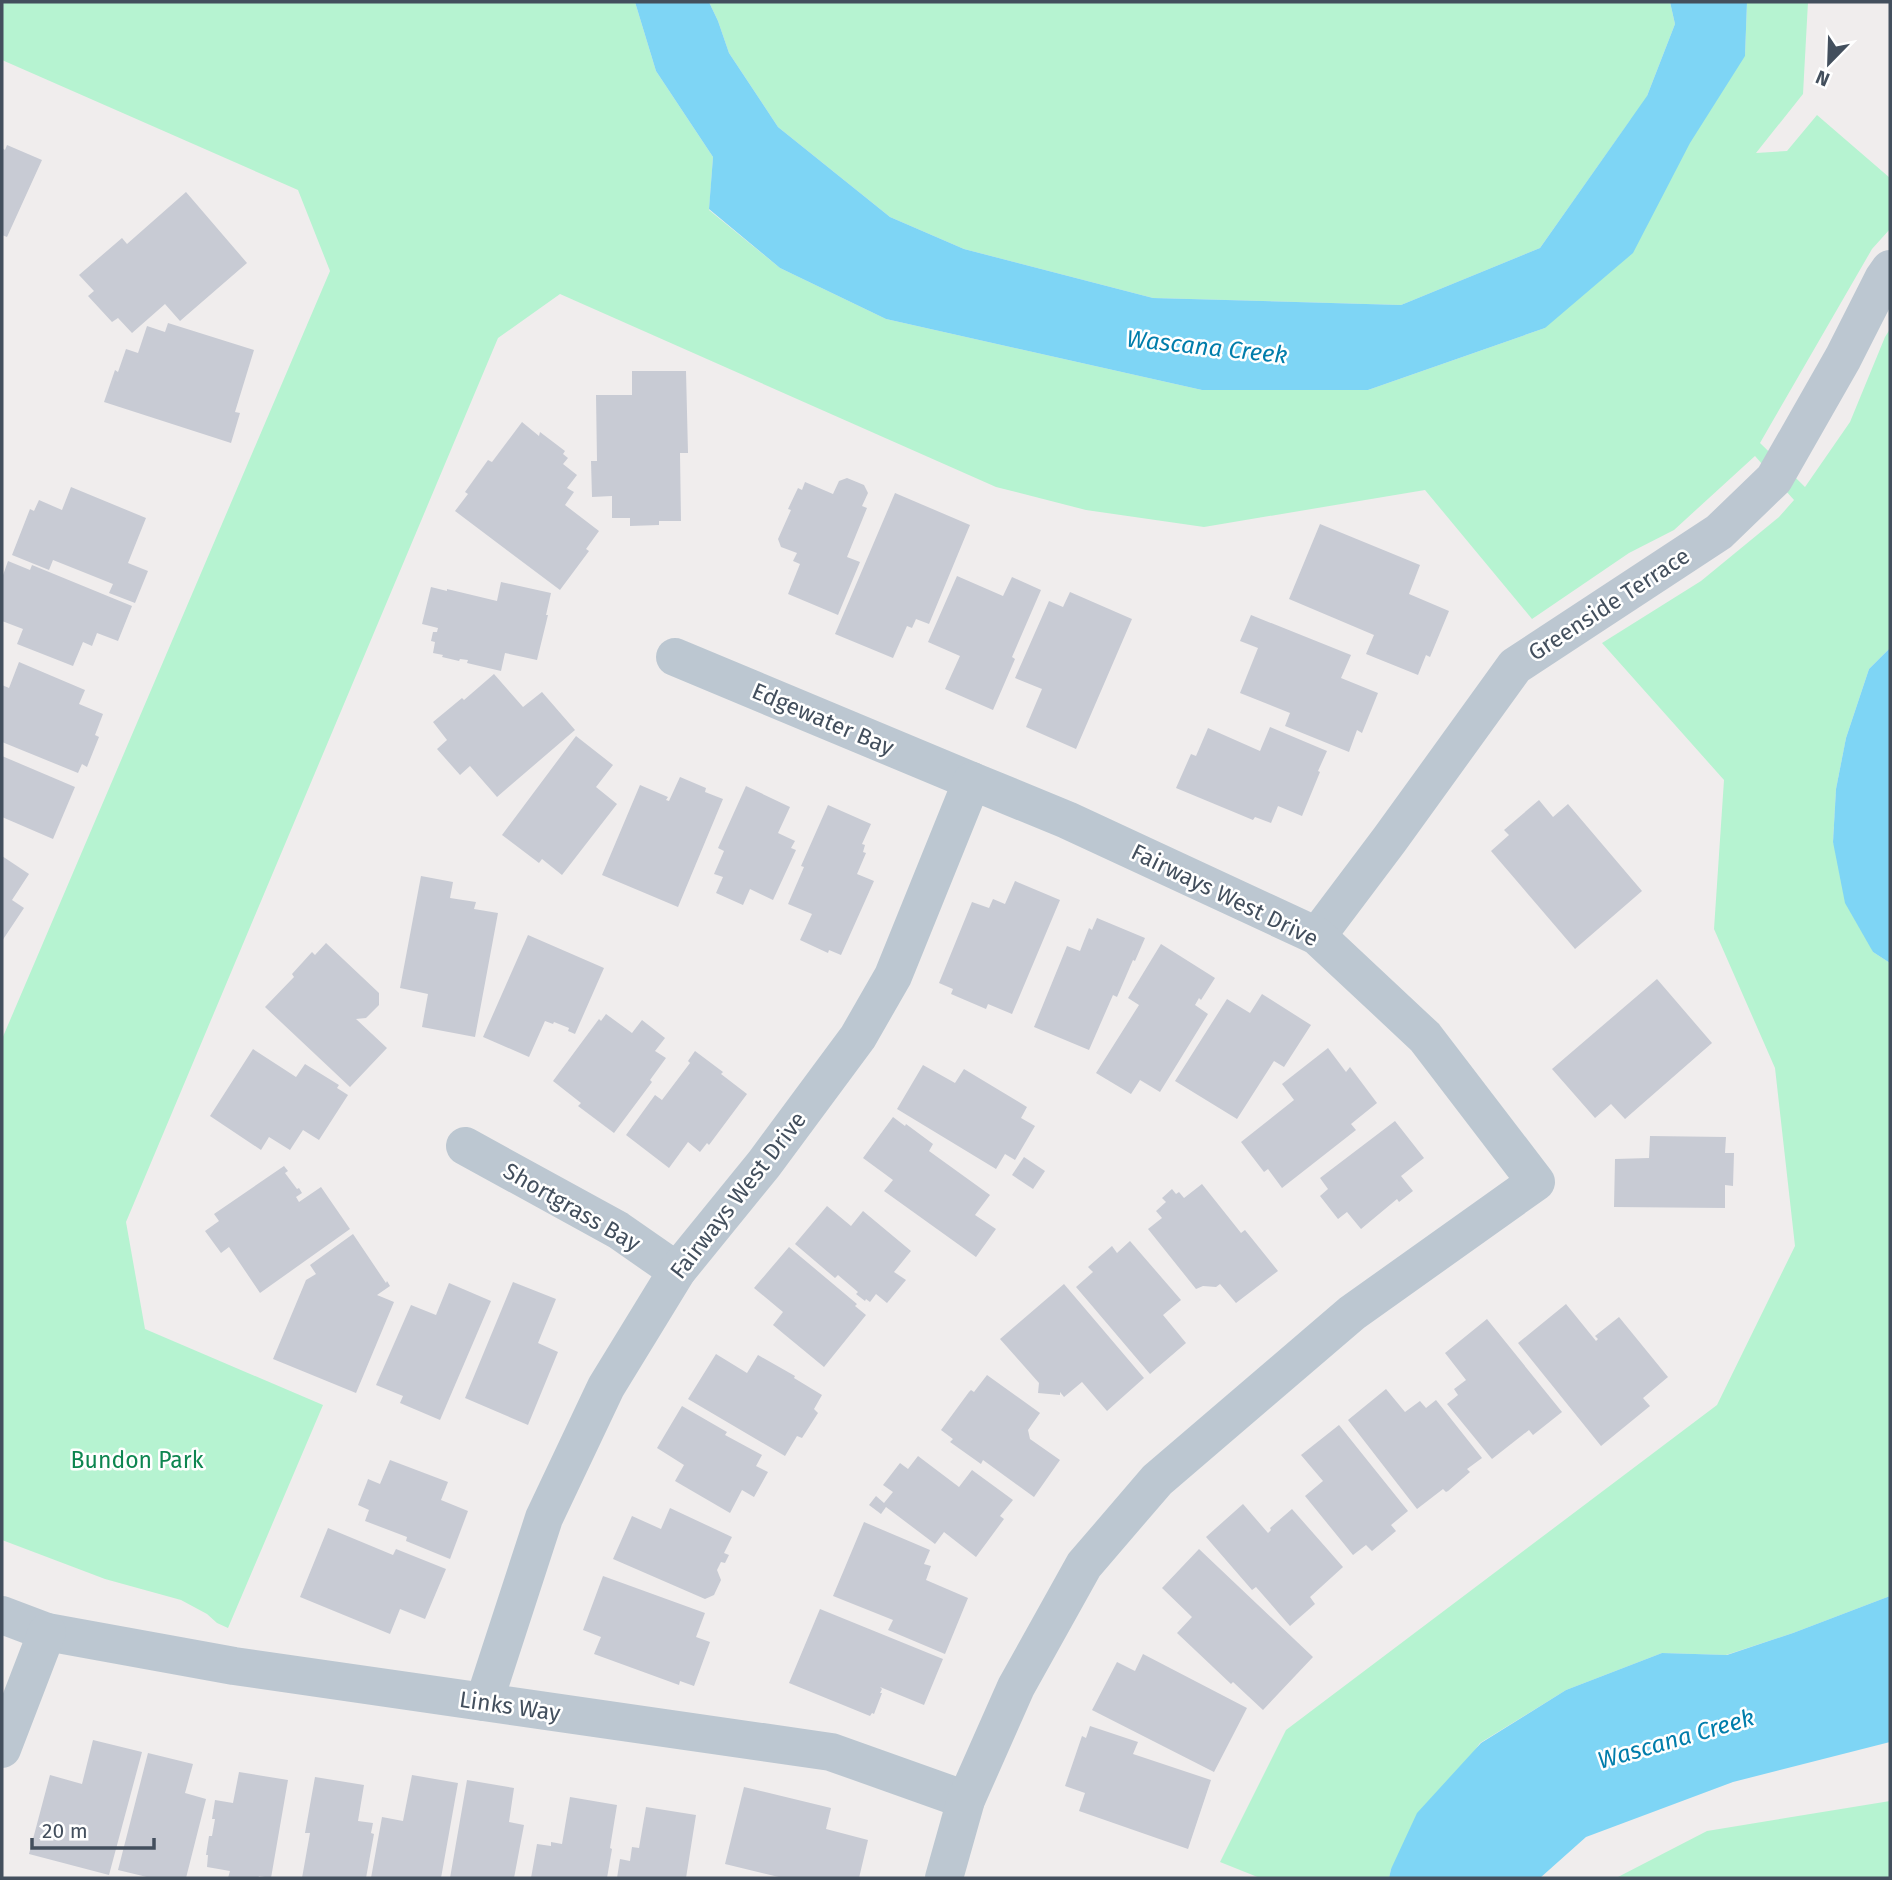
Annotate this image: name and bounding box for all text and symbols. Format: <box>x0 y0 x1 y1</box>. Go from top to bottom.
north arrow <box>1794 28 1864 98</box>
text: N <box>1812 65 1833 91</box>
water label: Wascana Creek <box>1125 325 1289 369</box>
street label: Greenside Terrace <box>1523 541 1695 667</box>
street label: Edgewater Bay <box>748 677 899 762</box>
street label: Fairways West Drive <box>1127 838 1323 952</box>
street label: Fairways West Drive <box>664 1106 812 1284</box>
street label: Shortgrass Bay <box>499 1157 646 1258</box>
park label: Bundon Park <box>71 1446 204 1474</box>
street label: Links Way <box>458 1685 563 1727</box>
water label: Wascana Creek <box>1594 1703 1758 1775</box>
scale bar <box>32 1806 154 1850</box>
text: 20 m <box>42 1818 88 1844</box>

